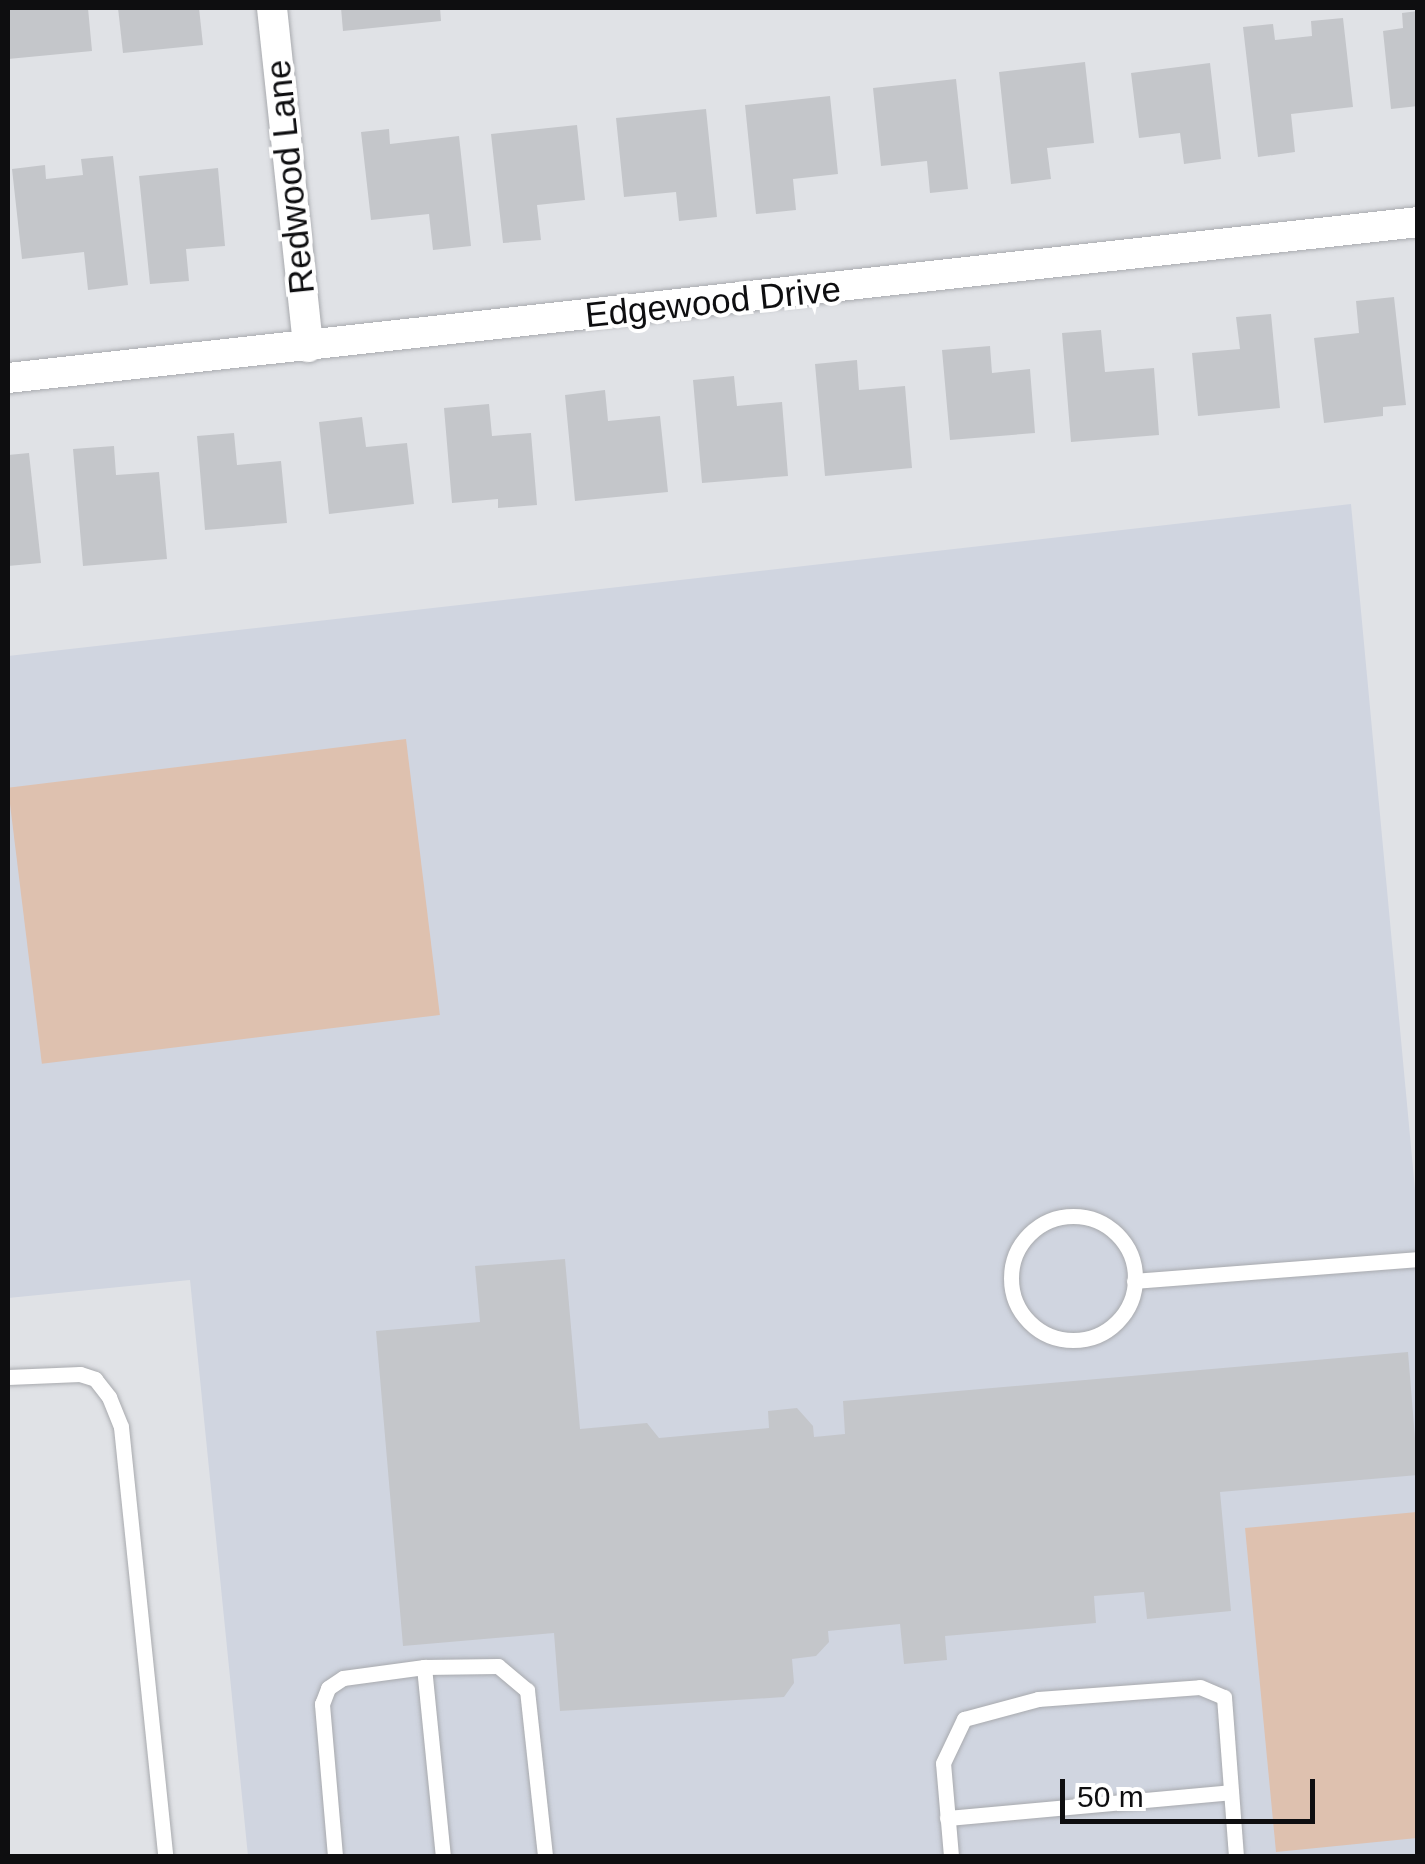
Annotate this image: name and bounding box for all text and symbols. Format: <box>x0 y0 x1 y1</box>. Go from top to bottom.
street label: Redwood Lane <box>257 58 323 296</box>
street label: Edgewood Drive <box>583 268 843 336</box>
scale bar <box>1065 1759 1320 1821</box>
text: 50 m <box>1077 1780 1144 1813</box>

